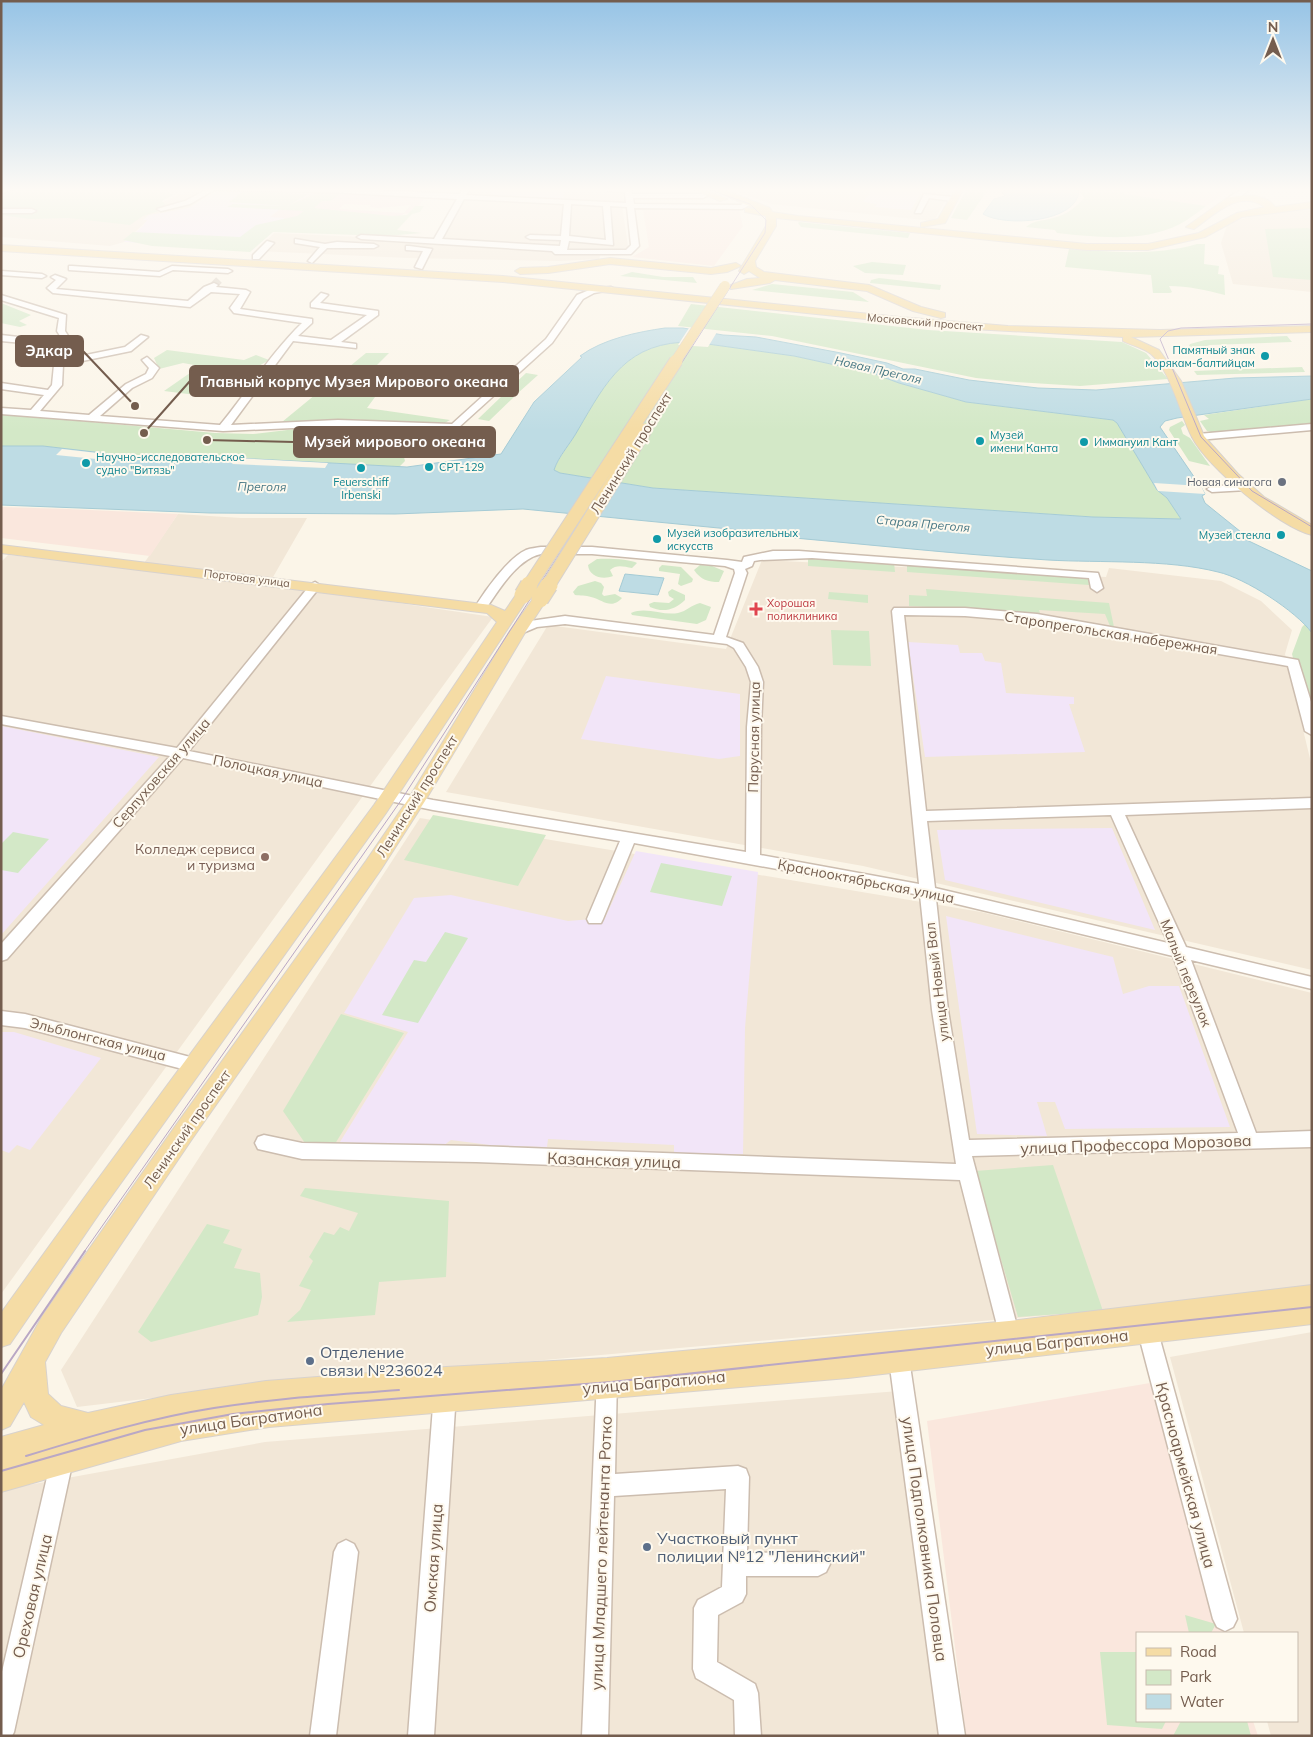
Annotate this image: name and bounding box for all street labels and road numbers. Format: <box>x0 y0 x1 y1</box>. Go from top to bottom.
street label: Московский проспект <box>867 310 983 334</box>
street label: Ленинский проспект <box>586 388 676 517</box>
street label: Портовая улица <box>203 566 291 590</box>
street label: Старопрегольская набережная <box>1003 607 1219 659</box>
street label: Парусная улица <box>744 681 764 793</box>
street label: Серпуховская улица <box>108 714 214 832</box>
street label: Ленинский проспект <box>372 731 462 860</box>
street label: Полоцкая улица <box>211 751 325 791</box>
street label: Краснооктябрьская улица <box>776 855 956 907</box>
street label: Малый переулок <box>1156 917 1216 1030</box>
street label: улица Новый Вал <box>921 921 953 1043</box>
street label: Эльблонгская улица <box>28 1013 168 1065</box>
street label: Ленинский проспект <box>139 1066 235 1192</box>
street label: улица Профессора Морозова <box>1020 1130 1252 1158</box>
street label: Казанская улица <box>547 1148 681 1172</box>
street label: улица Багратиона <box>985 1325 1129 1359</box>
street label: улица Багратиона <box>582 1366 726 1398</box>
street label: Красноармейская улица <box>1152 1380 1220 1570</box>
street label: улица Багратиона <box>179 1399 323 1439</box>
street label: улица Младшего лейтенанта Ротко <box>586 1415 616 1691</box>
street label: улица Подполковника Половца <box>898 1415 952 1663</box>
street label: Омская улица <box>419 1503 447 1613</box>
street label: Ореховая улица <box>8 1532 56 1660</box>

